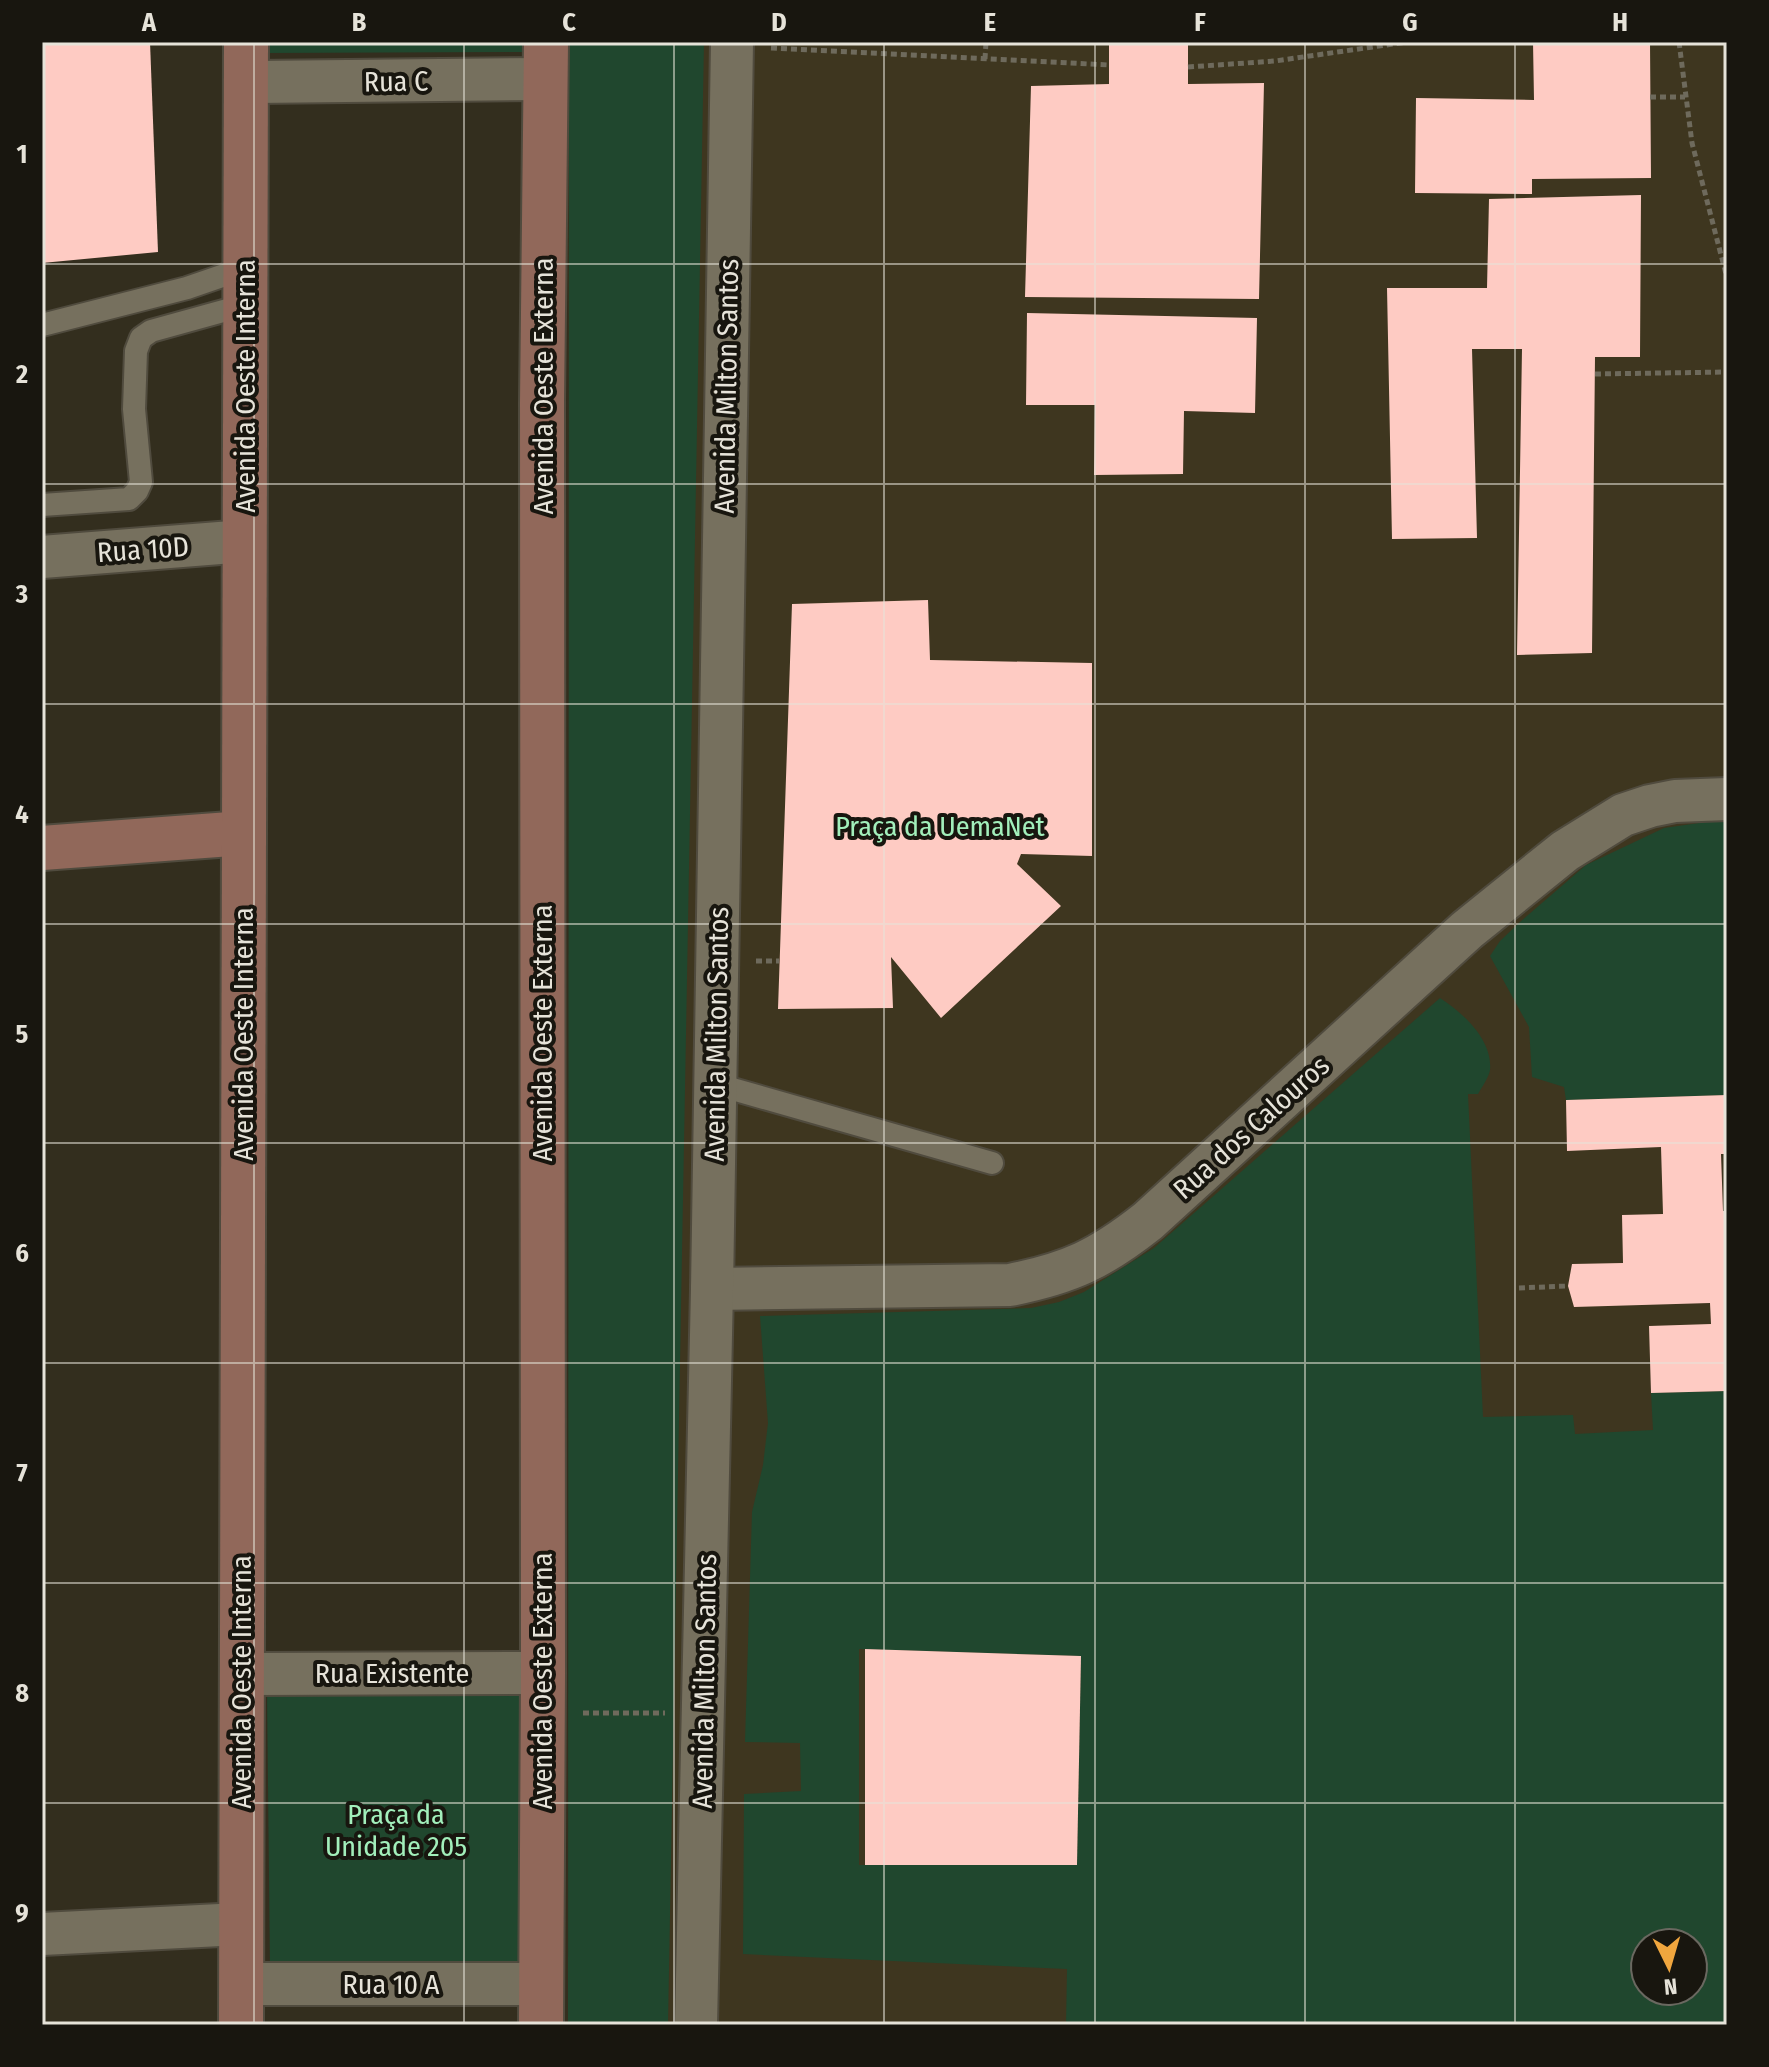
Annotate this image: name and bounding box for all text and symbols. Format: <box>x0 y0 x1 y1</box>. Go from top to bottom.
text: A <box>141 7 157 38</box>
text: B <box>352 7 367 38</box>
text: C <box>562 7 576 38</box>
text: D <box>771 7 787 38</box>
text: E <box>984 7 996 38</box>
text: F <box>1194 7 1206 38</box>
text: G <box>1402 7 1418 38</box>
text: H <box>1612 7 1628 38</box>
street label: Rua C <box>364 64 429 99</box>
text: 1 <box>17 139 28 170</box>
street label: Avenida Oeste Externa <box>527 258 560 514</box>
street label: Avenida Milton Santos <box>708 258 745 514</box>
street label: Avenida Oeste Interna <box>229 259 262 513</box>
text: 2 <box>15 359 28 390</box>
street label: Rua 10D <box>96 530 190 569</box>
text: 3 <box>15 579 28 610</box>
text: 4 <box>15 799 29 830</box>
park label: Praça da UemaNet <box>835 810 1046 843</box>
street label: Avenida Oeste Externa <box>526 905 559 1161</box>
street label: Avenida Milton Santos <box>698 906 735 1162</box>
street label: Avenida Oeste Interna <box>227 907 260 1161</box>
text: 5 <box>16 1019 29 1050</box>
street label: Rua dos Calouros <box>1167 1049 1336 1206</box>
text: 6 <box>15 1238 29 1269</box>
text: 7 <box>16 1458 28 1489</box>
street label: Avenida Oeste Externa <box>526 1553 559 1809</box>
street label: Avenida Milton Santos <box>686 1553 723 1809</box>
street label: Avenida Oeste Interna <box>225 1555 258 1809</box>
street label: Rua Existente <box>315 1657 469 1690</box>
text: 8 <box>15 1678 29 1709</box>
park label: Praça da Unidade 205 <box>325 1798 467 1863</box>
text: 9 <box>15 1898 29 1929</box>
north arrow <box>1629 1927 1709 2007</box>
street label: Rua 10 A <box>342 1968 440 2001</box>
text: N <box>1663 1972 1678 2000</box>

